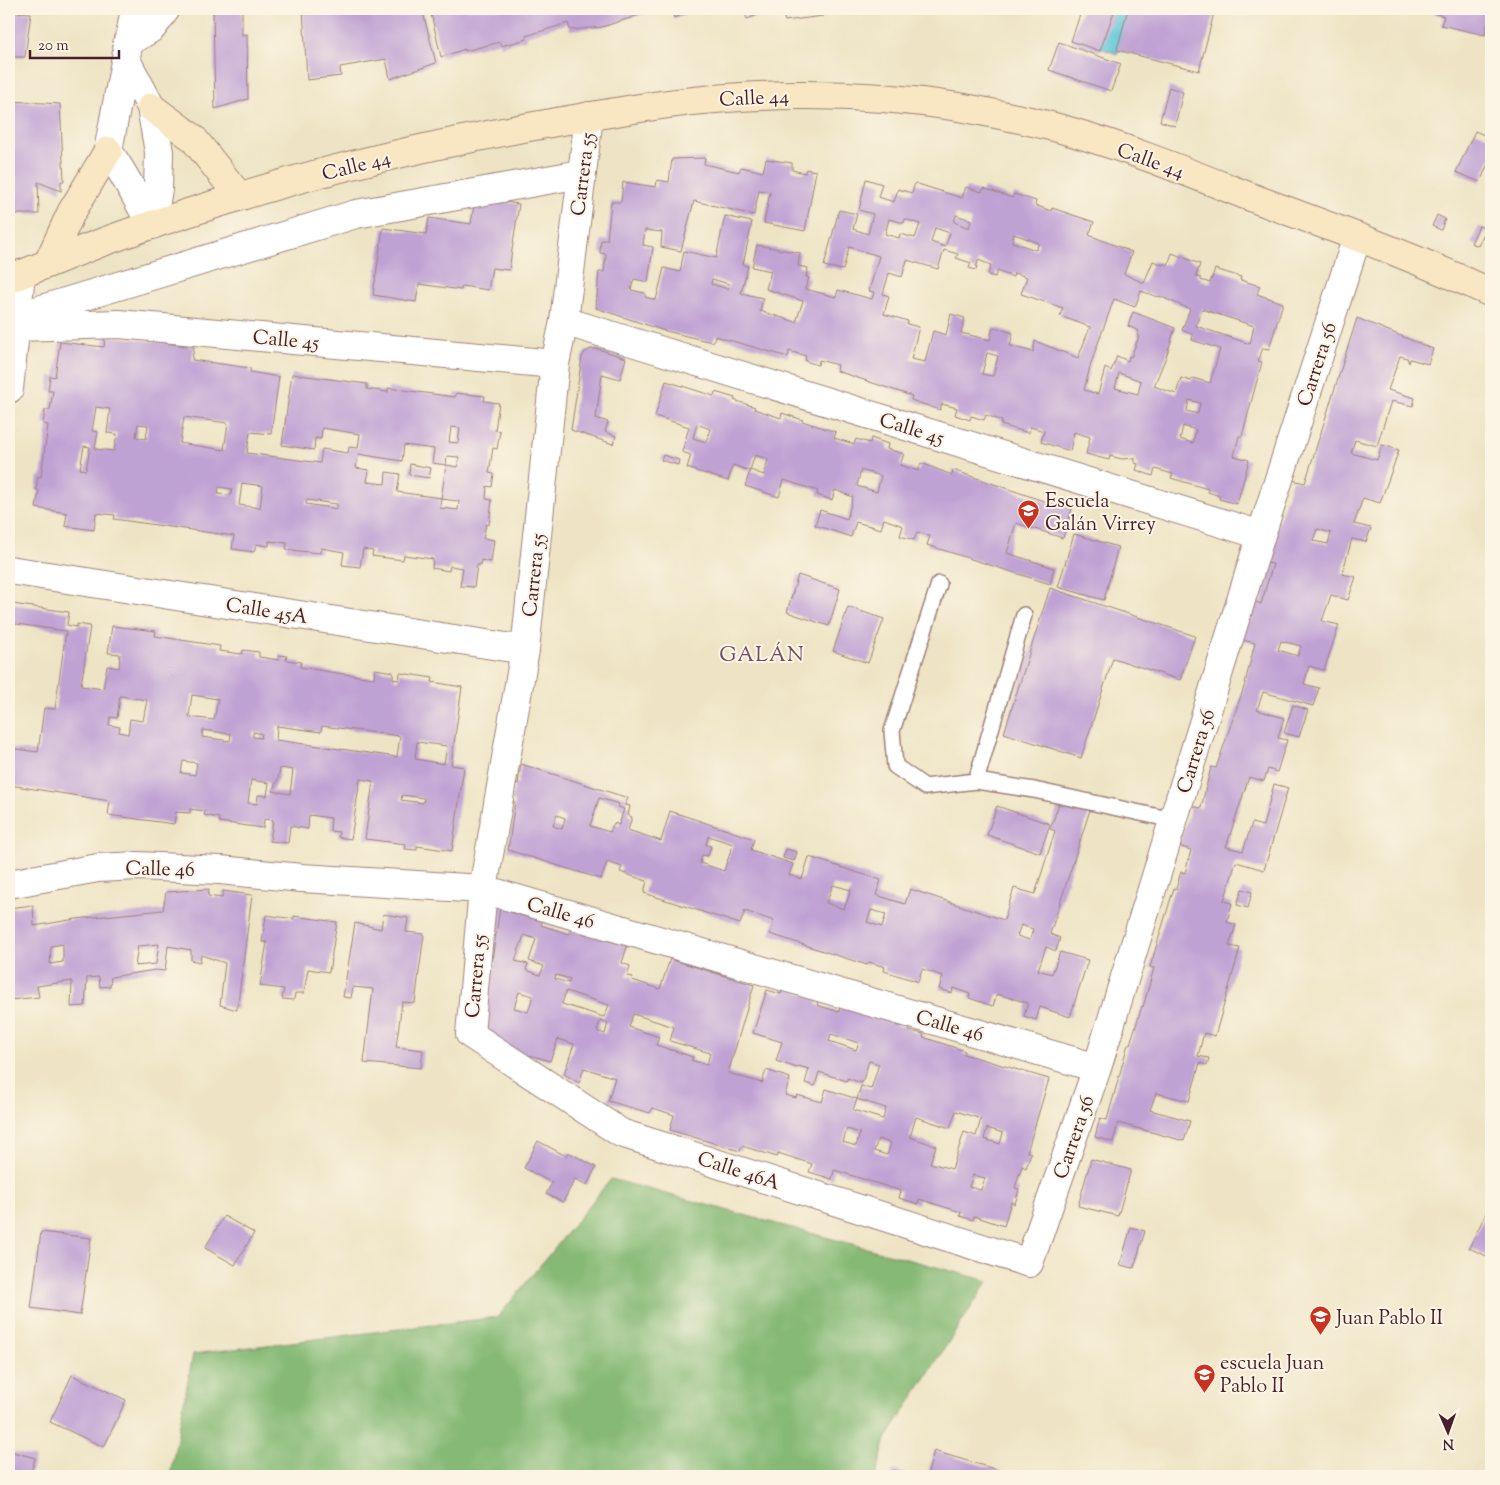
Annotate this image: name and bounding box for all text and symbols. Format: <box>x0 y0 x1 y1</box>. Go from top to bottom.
scale bar <box>30 28 119 60</box>
text: 20 m <box>38 36 69 57</box>
street label: Calle 44 <box>719 83 790 116</box>
street label: Carrera 55 <box>565 131 604 218</box>
street label: Calle 44 <box>1112 137 1188 188</box>
street label: Calle 44 <box>319 145 394 190</box>
street label: Carrera 56 <box>1291 319 1346 411</box>
street label: Calle 45 <box>251 324 320 359</box>
street label: Calle 45 <box>875 407 947 454</box>
place label: Escuela Galán Virrey <box>1045 488 1156 540</box>
school or university icon: Escuela Galán Virrey <box>1017 499 1041 530</box>
street label: Carrera 55 <box>517 532 554 619</box>
street label: Calle 45A <box>223 592 310 633</box>
district label: GALÁN <box>719 641 805 671</box>
street label: Carrera 56 <box>1171 706 1224 798</box>
street label: Calle 46 <box>125 855 195 886</box>
street label: Calle 46 <box>523 891 598 938</box>
street label: Carrera 55 <box>459 933 496 1019</box>
street label: Calle 46 <box>912 1004 987 1051</box>
street label: Carrera 56 <box>1048 1092 1103 1184</box>
street label: Calle 46A <box>693 1145 783 1199</box>
school or university icon: Juan Pablo II <box>1308 1305 1332 1336</box>
place label: Juan Pablo II <box>1335 1305 1444 1334</box>
place label: escuela Juan Pablo II <box>1220 1350 1325 1402</box>
school or university icon: escuela Juan Pablo II <box>1192 1362 1216 1393</box>
north arrow <box>1422 1408 1472 1458</box>
text: N <box>1442 1433 1454 1453</box>

